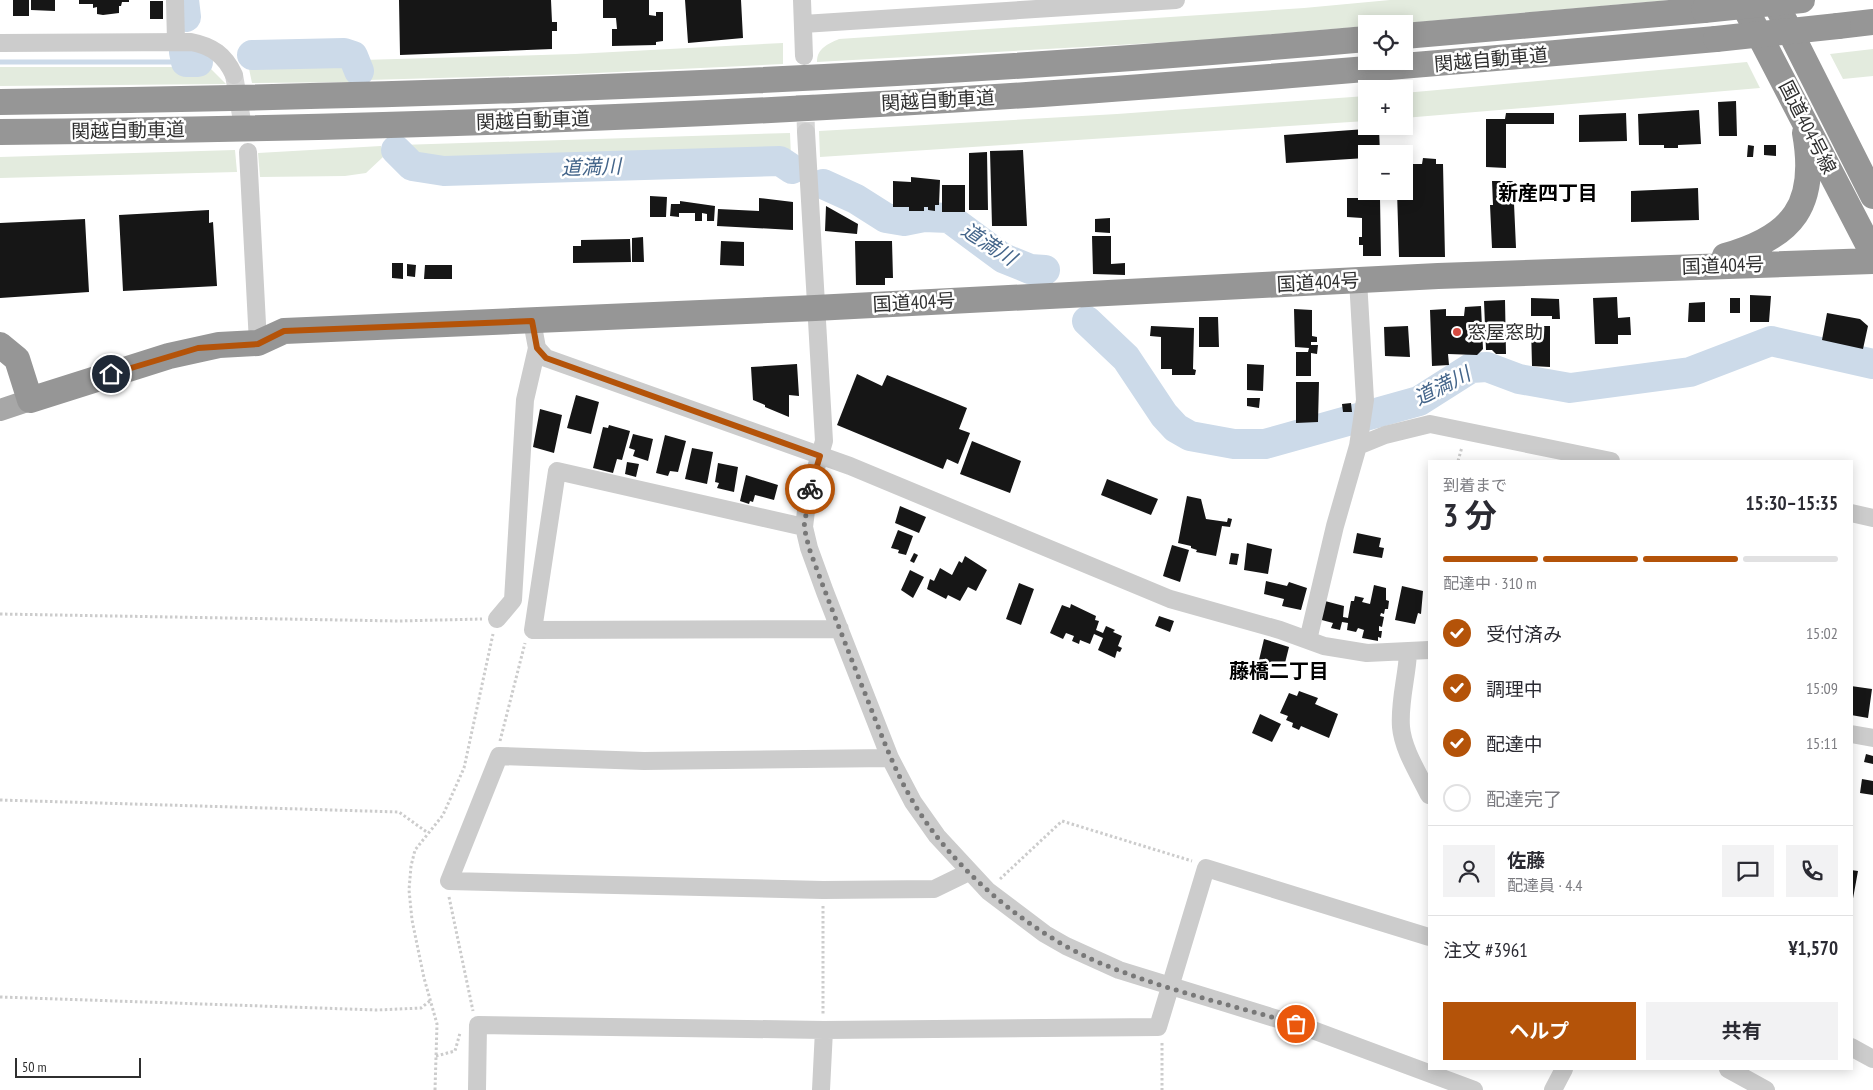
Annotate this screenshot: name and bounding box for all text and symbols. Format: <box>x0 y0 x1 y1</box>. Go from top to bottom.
map controls <box>1358 15 1413 200</box>
button: locate <box>1358 15 1413 70</box>
street label: 関越自動車道 <box>1433 42 1549 76</box>
street label: 国道404号線 <box>1774 76 1842 178</box>
button: + <box>1358 80 1413 135</box>
street label: 関越自動車道 <box>880 85 996 115</box>
street label: 関越自動車道 <box>476 106 590 134</box>
street label: 関越自動車道 <box>71 117 185 143</box>
button: − <box>1358 145 1413 200</box>
water label: 道満川 <box>561 153 623 181</box>
district label: 新産四丁目 <box>1498 180 1598 206</box>
water label: 道満川 <box>957 217 1023 272</box>
street label: 国道404号 <box>1681 252 1765 278</box>
street label: 国道404号 <box>1276 268 1360 296</box>
street label: 国道404号 <box>872 288 956 316</box>
place label: 窓屋窓助 <box>1467 320 1543 344</box>
marker: 窓屋窓助 <box>1451 326 1463 338</box>
pin <box>90 353 132 395</box>
icon: home <box>97 360 125 388</box>
water label: 道満川 <box>1409 360 1476 411</box>
courier <box>785 464 835 514</box>
icon: bike <box>796 475 824 503</box>
text: 到着まで <box>1443 475 1507 495</box>
text: 15:30–15:35 <box>1745 491 1838 515</box>
text: 3 分 <box>1443 494 1497 536</box>
text: 配達中 · 310 m <box>1443 573 1537 593</box>
icon: check <box>1443 619 1471 647</box>
text: 受付済み <box>1486 622 1562 646</box>
text: 15:02 <box>1806 623 1838 643</box>
district label: 藤橋二丁目 <box>1229 658 1329 684</box>
icon: check <box>1443 674 1471 702</box>
text: 調理中 <box>1486 677 1543 701</box>
text: 15:09 <box>1806 678 1838 698</box>
icon: check <box>1443 729 1471 757</box>
text: 配達中 <box>1486 732 1543 756</box>
text: 15:11 <box>1806 733 1838 753</box>
text: 配達完了 <box>1486 787 1562 811</box>
button: person <box>1443 845 1495 897</box>
button: chat <box>1722 845 1774 897</box>
button: phone <box>1786 845 1838 897</box>
text: 佐藤 <box>1507 848 1545 872</box>
text: 配達員 · 4.4 <box>1507 875 1582 895</box>
text: ¥1,570 <box>1788 936 1838 960</box>
text: 注文 #3961 <box>1443 938 1528 962</box>
button: ヘルプ <box>1443 1002 1636 1060</box>
button: 共有 <box>1646 1002 1838 1060</box>
pin <box>1275 1003 1317 1045</box>
icon: bag <box>1282 1010 1310 1038</box>
scale bar <box>15 1055 141 1078</box>
text: 50 m <box>22 1058 47 1076</box>

